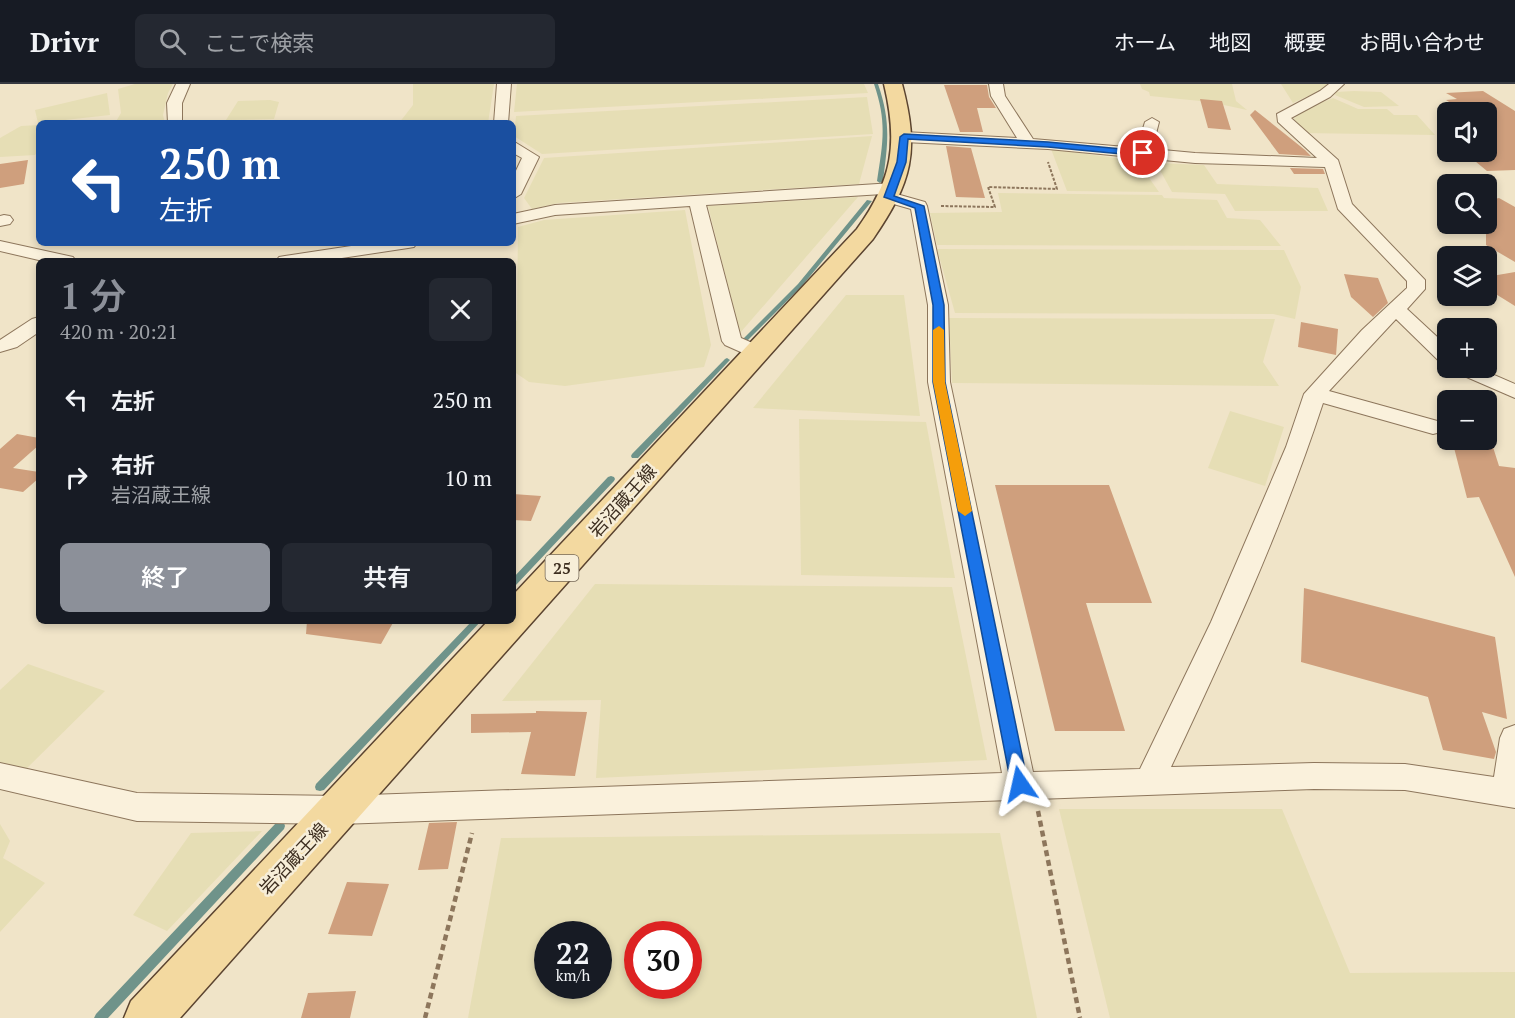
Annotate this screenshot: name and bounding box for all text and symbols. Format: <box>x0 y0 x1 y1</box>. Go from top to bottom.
search box <box>135 14 555 68</box>
text: Drivr <box>30 23 99 60</box>
icon: search <box>156 25 189 58</box>
text: ここで検索 <box>204 28 314 57</box>
text: ホーム <box>1114 28 1176 56</box>
text: 地図 <box>1209 28 1251 56</box>
text: 概要 <box>1284 28 1326 56</box>
text: お問い合わせ <box>1359 28 1485 56</box>
map controls <box>1437 102 1497 450</box>
button: sound <box>1437 102 1497 162</box>
pin <box>1117 127 1168 178</box>
text: 250 m <box>159 135 280 191</box>
icon: arrive <box>1126 136 1159 169</box>
icon: left <box>60 144 138 222</box>
button: search <box>1437 174 1497 234</box>
text: 左折 <box>159 192 213 228</box>
button: layers <box>1437 246 1497 306</box>
text: 1 分 <box>60 272 126 319</box>
button: close <box>429 278 492 341</box>
text: 420 m · 20:21 <box>60 318 178 345</box>
button: + <box>1437 318 1497 378</box>
icon: left <box>60 383 93 416</box>
text: 250 m <box>432 385 492 414</box>
text: 左折 <box>111 386 155 415</box>
button: − <box>1437 390 1497 450</box>
text: 右折 <box>111 450 155 479</box>
street label: 岩沼蔵王線 <box>583 459 661 542</box>
icon: right <box>60 461 93 494</box>
text: 10 m <box>444 463 492 492</box>
text: 岩沼蔵王線 <box>111 481 211 508</box>
button: 終了 <box>60 543 270 612</box>
button: 共有 <box>282 543 492 612</box>
road number: 25 <box>546 555 578 581</box>
position arrow <box>988 752 1052 816</box>
street label: 岩沼蔵王線 <box>254 817 333 899</box>
speed limit sign: 30 <box>624 921 702 999</box>
text: 22 <box>556 933 590 973</box>
text: km/h <box>556 965 590 985</box>

